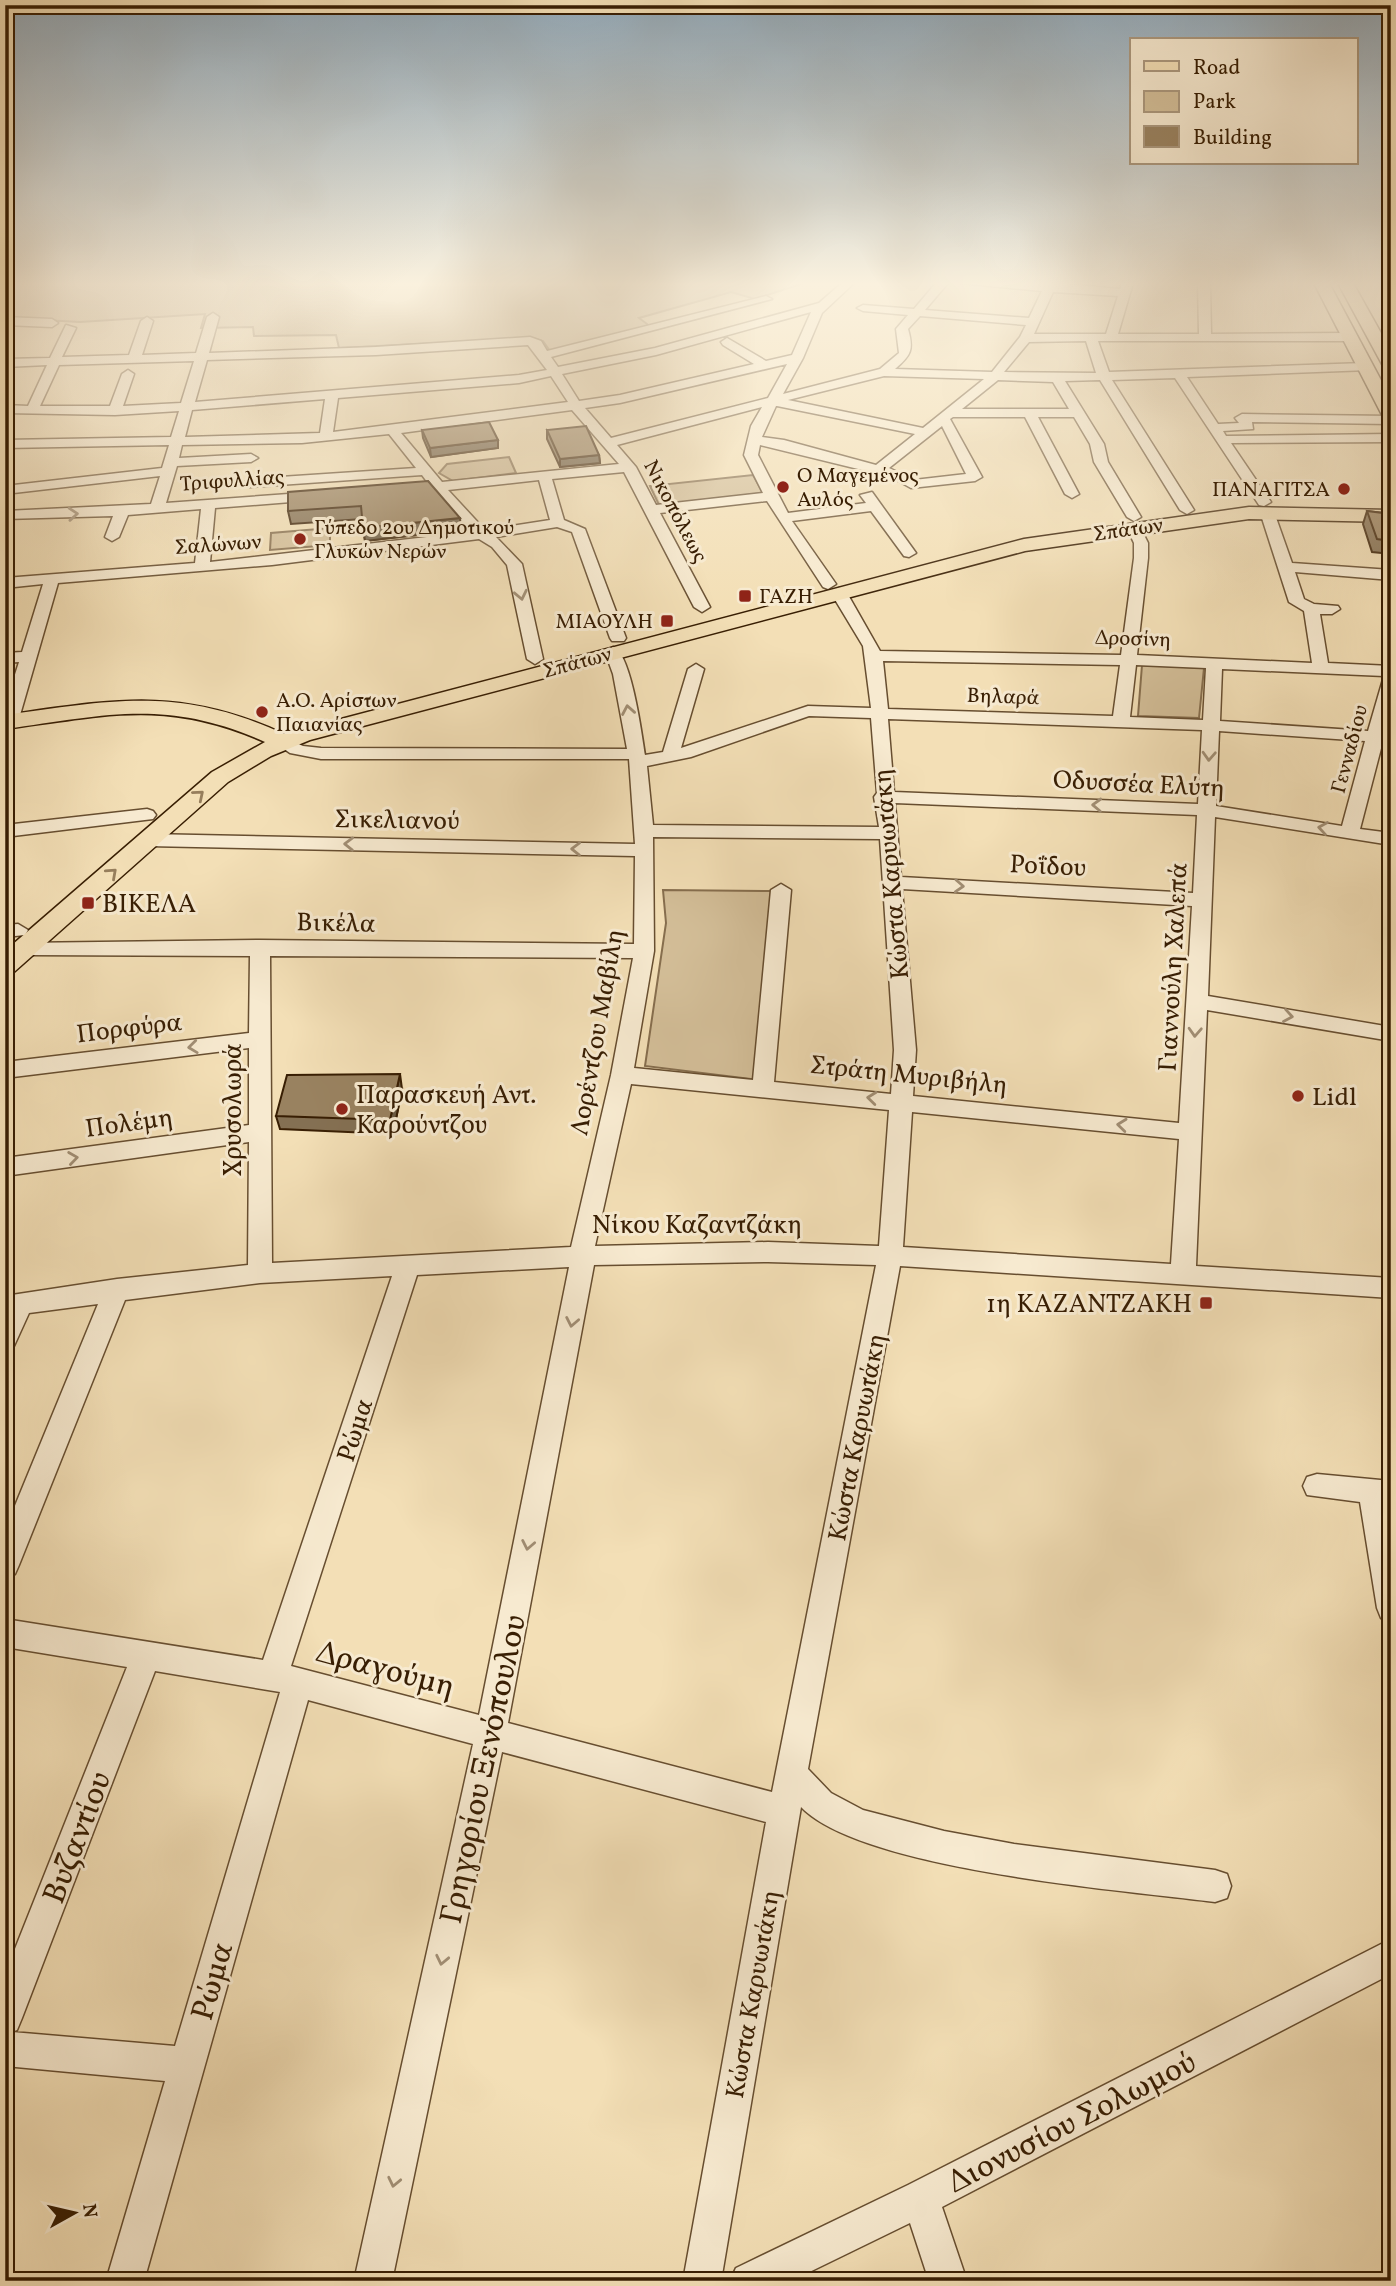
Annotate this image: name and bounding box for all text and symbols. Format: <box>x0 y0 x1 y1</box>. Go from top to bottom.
legend <box>1130 38 1358 164</box>
text: Road <box>1193 54 1240 83</box>
text: Park <box>1193 88 1236 117</box>
text: Building <box>1193 124 1272 153</box>
street label: Νικοπόλεως <box>635 455 714 568</box>
place label: Ο Μαγεμένος Αυλός <box>797 462 919 515</box>
street label: Τριφυλλίας <box>179 463 285 500</box>
place label: ΠΑΝΑΓΙΤΣΑ <box>1212 476 1330 505</box>
marker: Ο Μαγεμένος Αυλός <box>775 479 791 495</box>
marker: ΠΑΝΑΓΙΤΣΑ <box>1336 481 1352 497</box>
one-way arrow <box>68 507 79 522</box>
street label: Σπάτων <box>1092 511 1165 550</box>
place label: Γύπεδο 2ου Δημοτικού Γλυκών Νερών <box>314 514 514 567</box>
street label: Σαλώνων <box>174 528 262 563</box>
marker: Γύπεδο 2ου Δημοτικού Γλυκών Νερών <box>292 531 308 547</box>
place label: ΓΑΖΗ <box>759 583 813 612</box>
marker: ΓΑΖΗ <box>737 588 753 604</box>
one-way arrow <box>513 589 528 601</box>
place label: ΜΙΑΟΥΛΗ <box>555 608 653 637</box>
marker: ΜΙΑΟΥΛΗ <box>659 613 675 629</box>
street label: Δροσίνη <box>1094 624 1172 655</box>
street label: Σπάτων <box>540 640 615 687</box>
street label: Βηλαρά <box>966 682 1040 713</box>
place label: Α.Ο. Αρίστων Παιανίας <box>276 687 396 740</box>
street label: Γενναδίου <box>1325 702 1376 797</box>
marker: Α.Ο. Αρίστων Παιανίας <box>254 704 270 720</box>
one-way arrow <box>621 704 636 716</box>
one-way arrow <box>1202 751 1217 762</box>
street label: Οδυσσέα Ελύτη <box>1052 763 1226 807</box>
street label: Κώστα Καρυωτάκη <box>865 767 919 981</box>
one-way arrow <box>191 790 204 803</box>
one-way arrow <box>1092 798 1103 813</box>
street label: Σικελιανού <box>334 802 460 840</box>
one-way arrow <box>1317 821 1329 836</box>
one-way arrow <box>343 837 354 852</box>
one-way arrow <box>571 841 581 857</box>
street label: Ροΐδου <box>1009 847 1087 887</box>
street label: Γιαννούλη Χαλεπά <box>1151 861 1197 1072</box>
one-way arrow <box>104 869 117 881</box>
one-way arrow <box>954 878 965 893</box>
place label: ΒΙΚΕΛΑ <box>102 887 196 923</box>
marker: ΒΙΚΕΛΑ <box>80 895 96 911</box>
street label: Βικέλα <box>296 905 376 943</box>
street label: Λορέντζου Μαβίλη <box>562 926 634 1138</box>
street label: Πορφύρα <box>74 1005 184 1053</box>
one-way arrow <box>1282 1008 1294 1023</box>
one-way arrow <box>1188 1027 1203 1038</box>
one-way arrow <box>187 1039 198 1054</box>
street label: Χρυσολωρά <box>216 1043 252 1177</box>
street label: Στράτη Μυριβήλη <box>808 1048 1009 1104</box>
place label: Παρασκευή Αντ. Καρούντζου <box>356 1078 537 1144</box>
place label: Lidl <box>1312 1080 1357 1116</box>
marker: Lidl <box>1290 1088 1306 1104</box>
one-way arrow <box>866 1091 877 1106</box>
street label: Πολέμη <box>83 1100 175 1148</box>
marker: Παρασκευή Αντ. Καρούντζου <box>334 1101 350 1117</box>
one-way arrow <box>1117 1117 1128 1132</box>
one-way arrow <box>67 1150 79 1165</box>
street label: Νίκου Καζαντζάκη <box>592 1208 802 1244</box>
place label: 1η ΚΑΖΑΝΤΖΑΚΗ <box>986 1287 1192 1323</box>
marker: 1η ΚΑΖΑΝΤΖΑΚΗ <box>1198 1295 1214 1311</box>
one-way arrow <box>566 1316 581 1328</box>
street label: Κώστα Καρυωτάκη <box>820 1330 896 1544</box>
street label: Ρώμα <box>329 1394 383 1467</box>
one-way arrow <box>522 1539 537 1551</box>
street label: Γρηγορίου Ξενόπουλου <box>431 1611 539 1928</box>
street label: Δραγούμη <box>311 1631 460 1711</box>
street label: Βυζαντίου <box>33 1766 124 1910</box>
street label: Κώστα Καρυωτάκη <box>718 1887 790 2101</box>
street label: Ρώμα <box>182 1938 246 2026</box>
one-way arrow <box>436 1954 451 1966</box>
street label: Διονυσίου Σολωμού <box>940 2042 1204 2205</box>
one-way arrow <box>388 2176 403 2188</box>
north arrow <box>38 2178 108 2248</box>
text: N <box>75 2202 103 2220</box>

